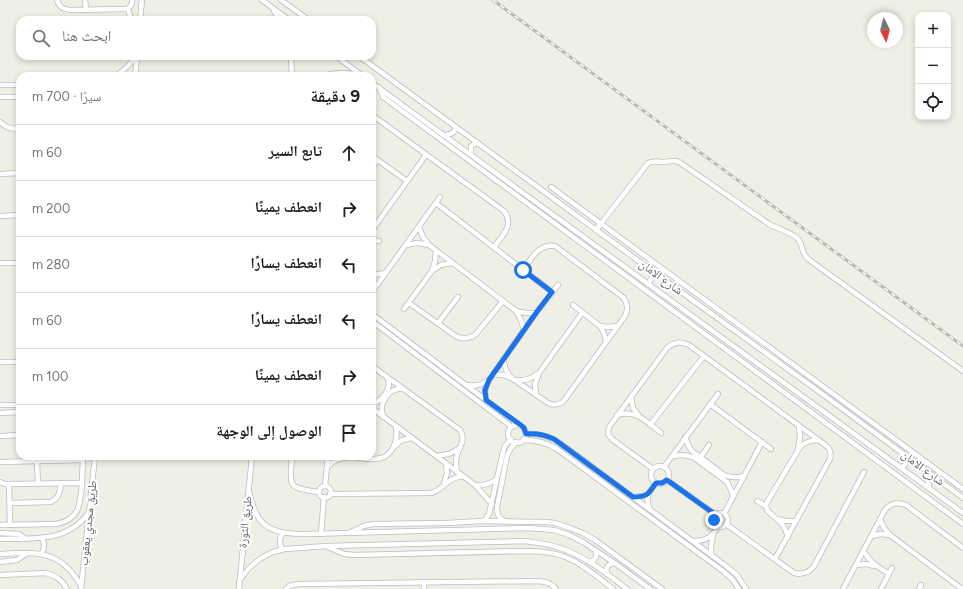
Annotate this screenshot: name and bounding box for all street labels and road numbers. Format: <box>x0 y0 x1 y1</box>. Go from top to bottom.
street label: شارع الامان <box>636 257 686 298</box>
street label: شارع الامان <box>898 447 947 490</box>
street label: طريق مجدي يعقوب <box>77 480 102 567</box>
street label: طريق الثورة <box>235 495 255 549</box>

